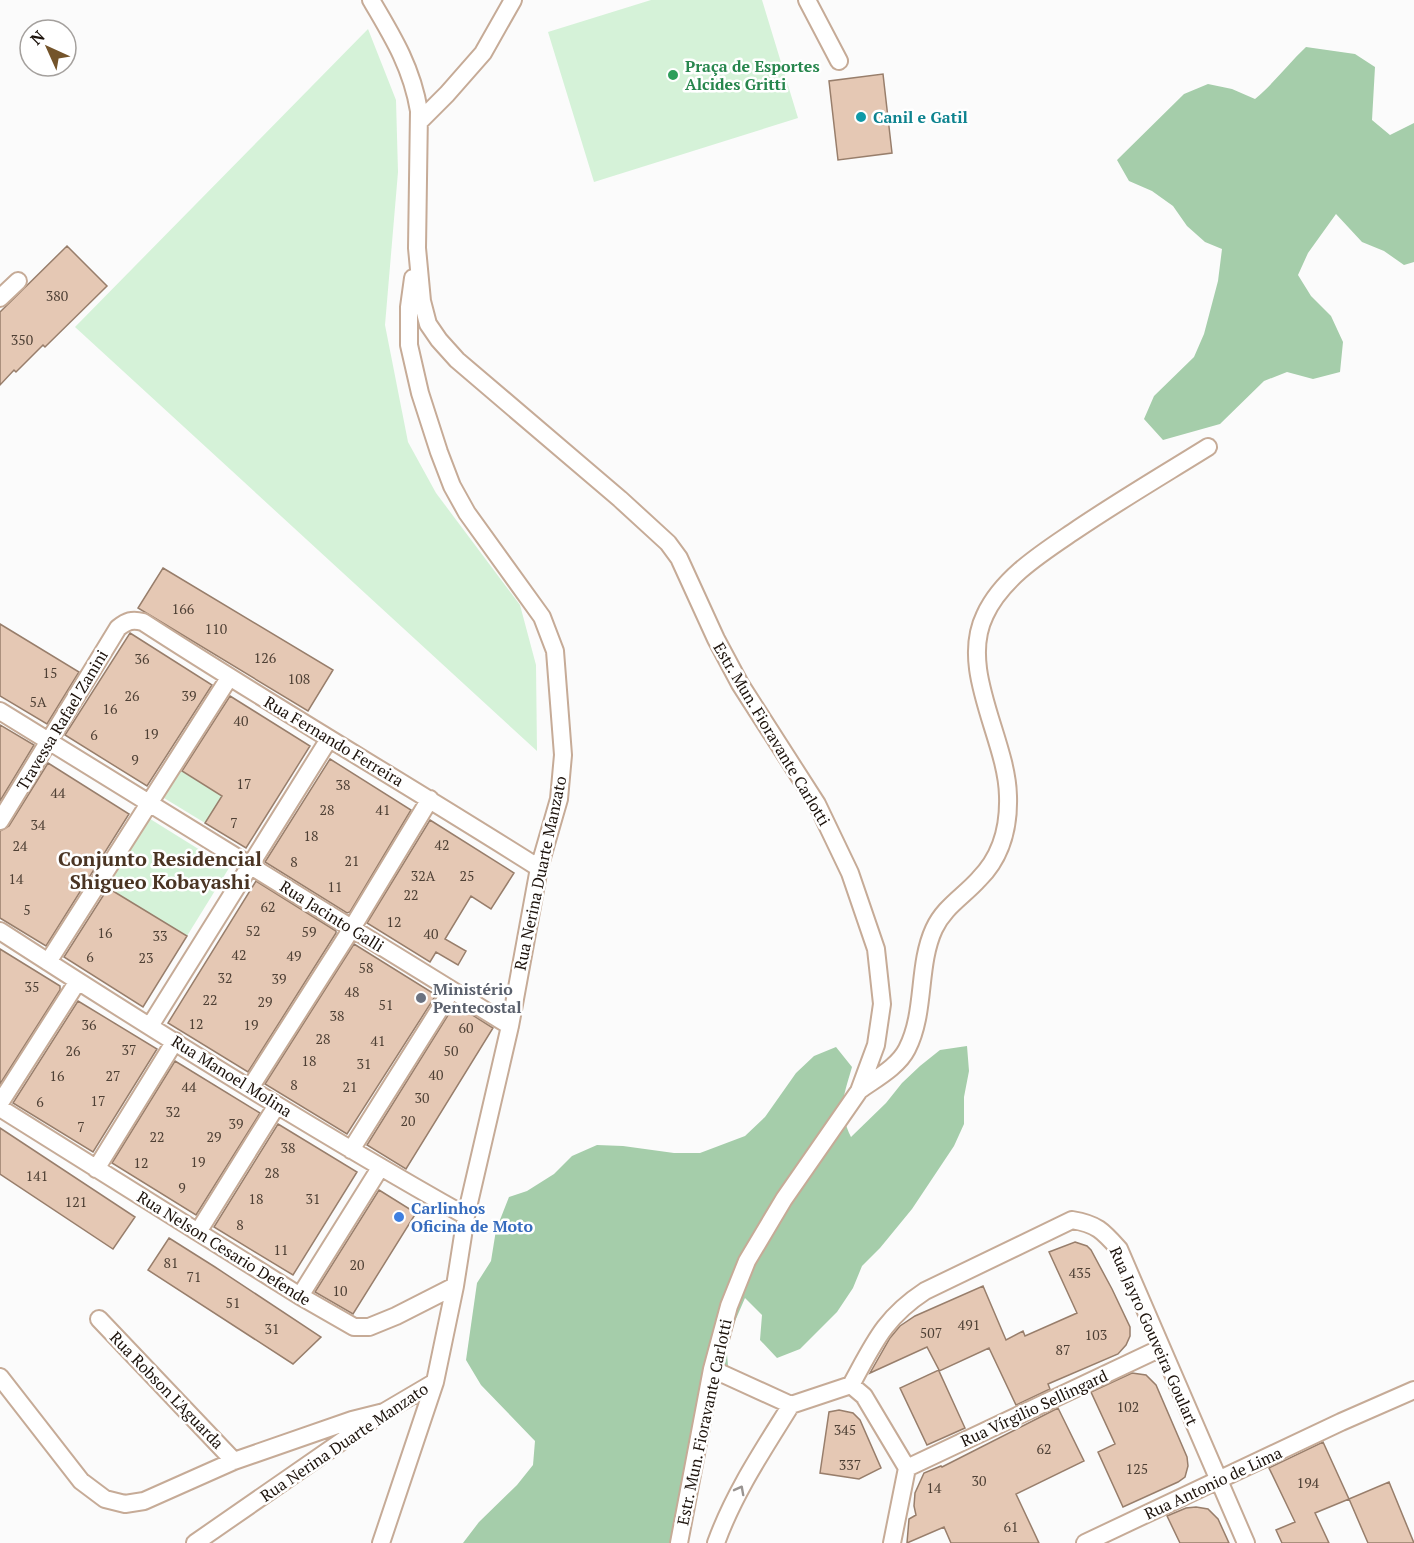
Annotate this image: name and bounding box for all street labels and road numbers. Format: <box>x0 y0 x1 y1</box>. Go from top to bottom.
street label: Estr. Mun. Fioravante Carlotti <box>708 638 836 830</box>
street label: Travessa Rafael Zanini <box>11 645 113 794</box>
street label: Rua Fernando Ferreira <box>260 691 408 791</box>
street label: Rua Nerina Duarte Manzato <box>509 774 571 972</box>
street label: Rua Jacinto Galli <box>276 875 388 957</box>
street label: Rua Manoel Molina <box>168 1030 296 1122</box>
street label: Rua Nelson Cesario Defende <box>133 1185 315 1311</box>
street label: Rua Jayro Gouveira Goulart <box>1105 1243 1203 1429</box>
street label: Estr. Mun. Fioravante Carlotti <box>671 1317 737 1527</box>
street label: Rua Robson L'Aguarda <box>105 1326 229 1454</box>
street label: Rua Vírgilio Sellingard <box>957 1364 1111 1452</box>
street label: Rua Nerina Duarte Manzato <box>256 1377 432 1507</box>
street label: Rua Antonio de Lima <box>1141 1441 1285 1525</box>

